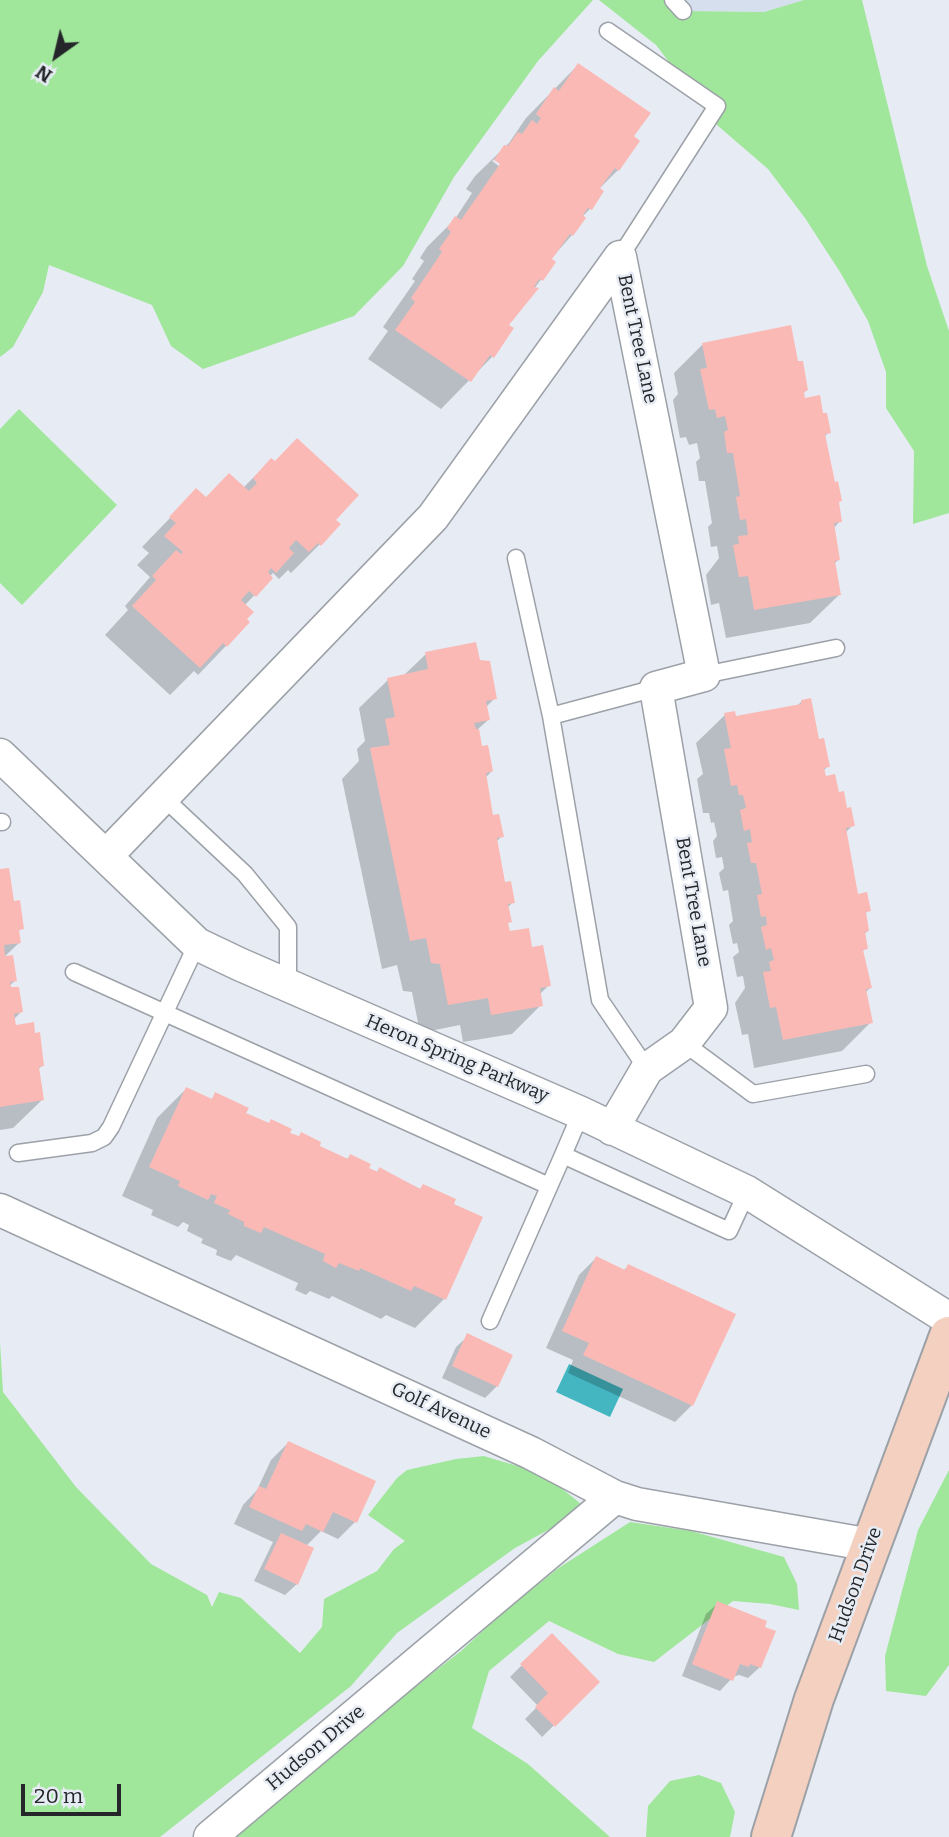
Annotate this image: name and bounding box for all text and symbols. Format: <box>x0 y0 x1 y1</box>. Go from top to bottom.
north arrow <box>21 21 91 91</box>
text: N <box>31 60 56 87</box>
street label: Bent Tree Lane <box>612 272 662 406</box>
street label: Bent Tree Lane <box>670 835 716 969</box>
street label: Heron Spring Parkway <box>362 1010 552 1108</box>
street label: Golf Avenue <box>387 1378 495 1444</box>
street label: Hudson Drive <box>825 1524 887 1646</box>
street label: Hudson Drive <box>262 1700 370 1796</box>
scale bar <box>24 1770 124 1814</box>
text: 20 m <box>34 1783 83 1809</box>

